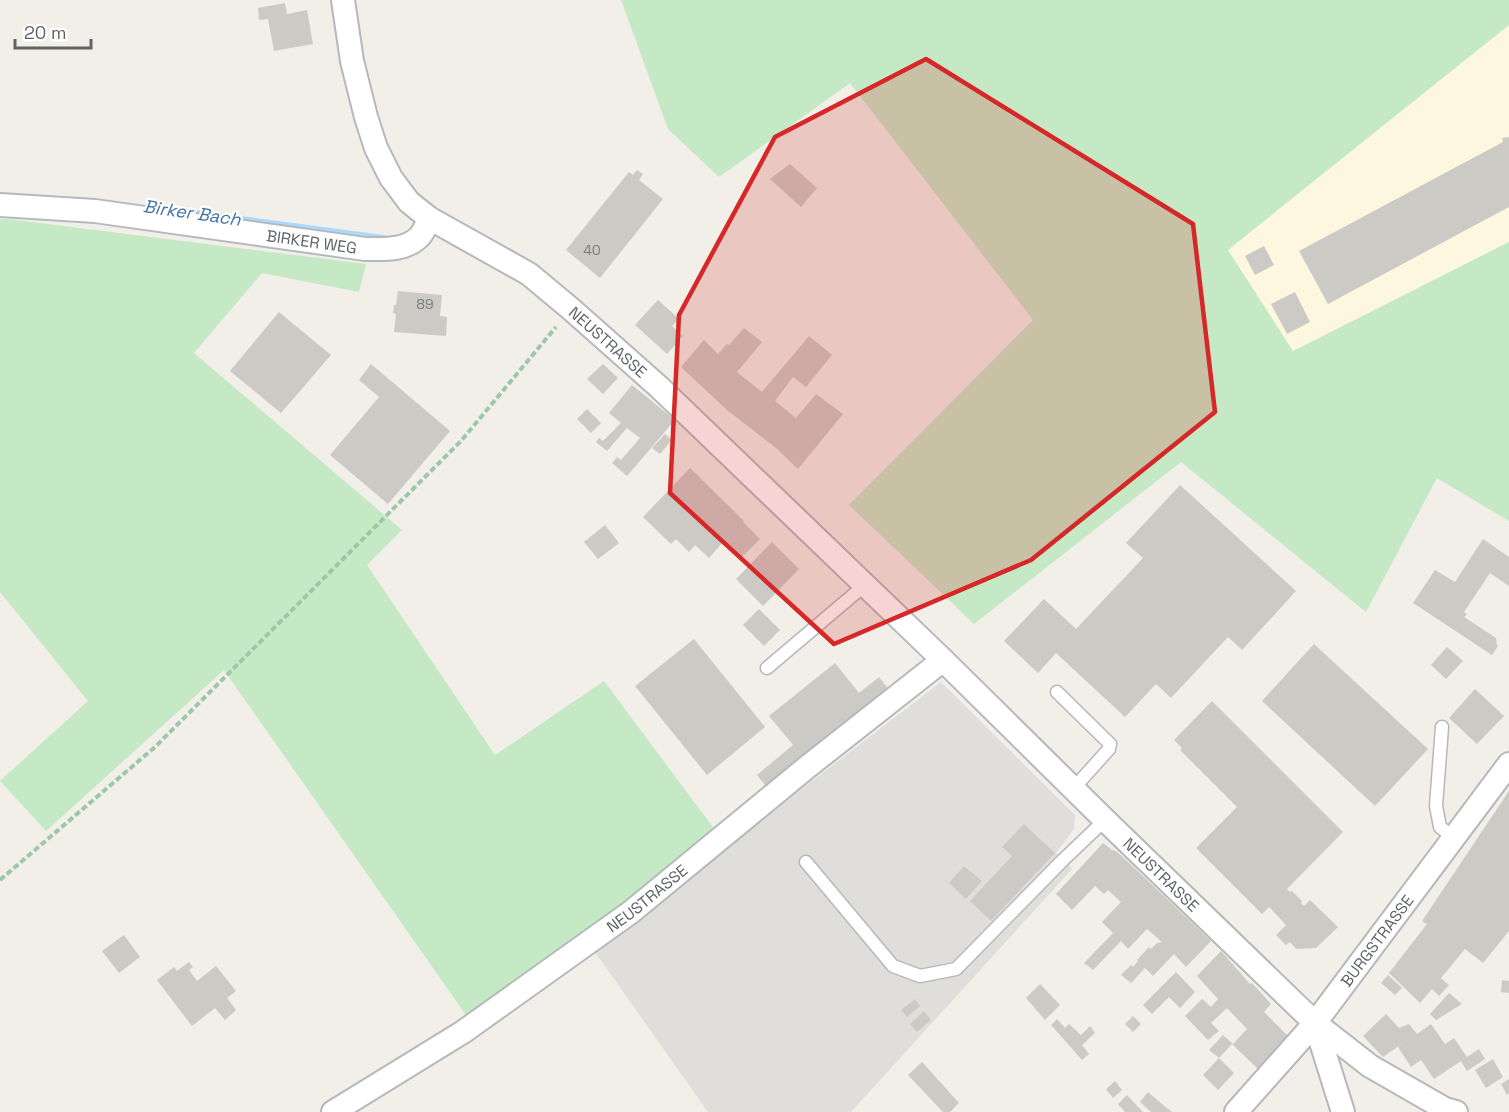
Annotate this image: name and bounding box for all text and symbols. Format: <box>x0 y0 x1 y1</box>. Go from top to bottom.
scale bar <box>15 12 92 50</box>
text: 20 m <box>24 21 67 44</box>
water label: Birker Bach <box>142 194 243 231</box>
street label: BIRKER WEG <box>265 225 358 259</box>
house number: 40 <box>583 241 601 259</box>
house number: 89 <box>416 295 434 313</box>
street label: NEUSTRASSE <box>564 302 651 383</box>
street label: NEUSTRASSE <box>1119 833 1203 916</box>
street label: NEUSTRASSE <box>602 860 692 937</box>
street label: BURGSTRASSE <box>1336 891 1418 991</box>

